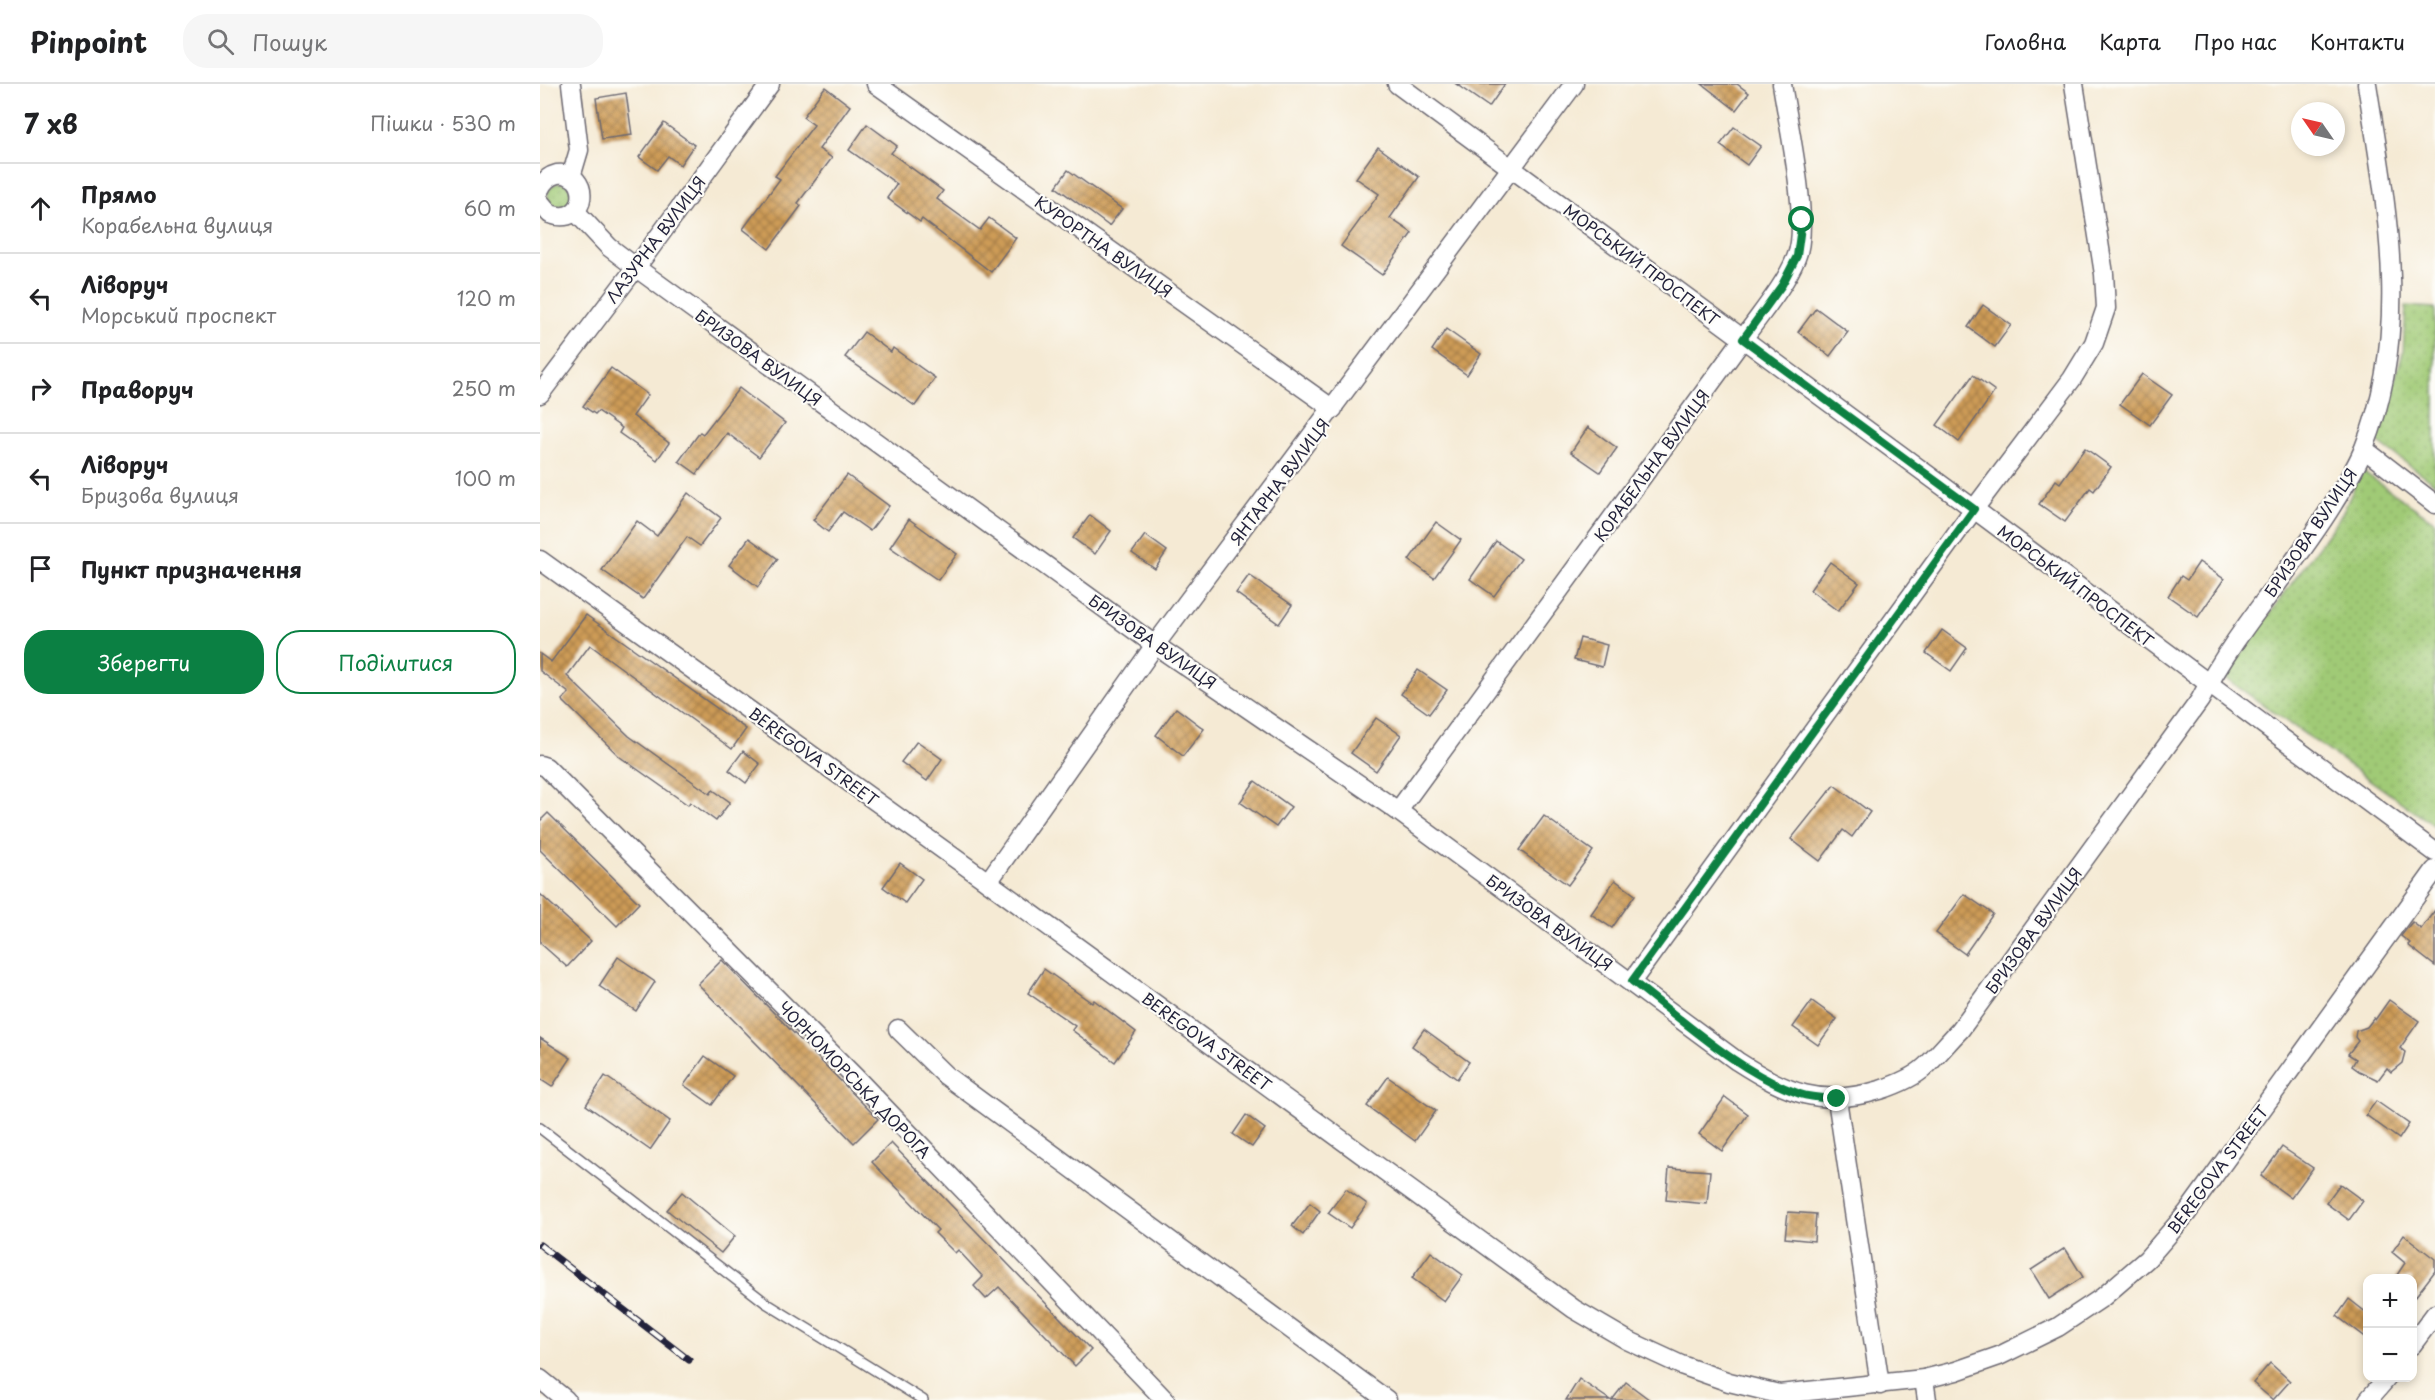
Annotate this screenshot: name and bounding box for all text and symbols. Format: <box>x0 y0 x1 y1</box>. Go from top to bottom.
search box <box>183 14 603 68</box>
text: Pinpoint <box>30 20 147 63</box>
icon: search <box>204 25 237 58</box>
text: Пошук <box>252 25 327 58</box>
text: Головна <box>1985 25 2066 57</box>
text: Карта <box>2099 25 2161 57</box>
text: Про нас <box>2194 25 2277 57</box>
text: Контакти <box>2310 25 2405 57</box>
north arrow <box>2291 102 2345 156</box>
text: 7 хв <box>24 104 78 143</box>
text: Пішки · 530 m <box>370 108 516 138</box>
street label: ЛАЗУРНА ВУЛИЦЯ <box>599 171 711 307</box>
text: Прямо <box>81 177 156 210</box>
street label: КУРОРТНА ВУЛИЦЯ <box>1030 189 1178 303</box>
icon: ahead <box>24 192 57 225</box>
text: 60 m <box>464 193 516 223</box>
street label: МОРСЬКИЙ ПРОСПЕКТ <box>1559 197 1725 331</box>
route start <box>1788 206 1814 232</box>
text: Корабельна вулиця <box>81 210 273 240</box>
text: Ліворуч <box>81 267 168 300</box>
icon: left <box>24 282 57 315</box>
text: 120 m <box>457 283 516 313</box>
text: Морський проспект <box>81 300 276 330</box>
street label: БРИЗОВА ВУЛИЦЯ <box>691 303 827 411</box>
icon: right <box>24 372 57 405</box>
text: Праворуч <box>81 372 194 405</box>
text: 250 m <box>452 373 516 403</box>
street label: КОРАБЕЛЬНА ВУЛИЦЯ <box>1587 384 1715 546</box>
street label: ЯНТАРНА ВУЛИЦЯ <box>1223 413 1335 549</box>
text: Ліворуч <box>81 447 168 480</box>
icon: left <box>24 462 57 495</box>
text: 100 m <box>455 463 516 493</box>
street label: БРИЗОВА ВУЛИЦЯ <box>2258 463 2362 601</box>
text: Бризова вулиця <box>81 480 239 510</box>
street label: МОРСЬКИЙ ПРОСПЕКТ <box>1993 518 2159 652</box>
icon: arrive <box>24 552 57 585</box>
text: Пункт призначення <box>81 552 302 585</box>
street label: БРИЗОВА ВУЛИЦЯ <box>1084 588 1222 694</box>
button: Зберегти <box>24 630 264 694</box>
button: Поділитися <box>276 630 516 694</box>
street label: BEREGOVA STREET <box>744 701 884 811</box>
street label: БРИЗОВА ВУЛИЦЯ <box>1979 862 2087 998</box>
street label: БРИЗОВА ВУЛИЦЯ <box>1482 868 1618 976</box>
street label: BEREGOVA STREET <box>1137 986 1277 1096</box>
street label: ЧОРНОМОРСЬКА ДОРОГА <box>773 995 937 1163</box>
route end <box>1823 1085 1849 1111</box>
street label: BEREGOVA STREET <box>2161 1100 2273 1238</box>
map controls <box>2363 1274 2417 1382</box>
button: + <box>2363 1274 2417 1328</box>
button: − <box>2363 1328 2417 1382</box>

